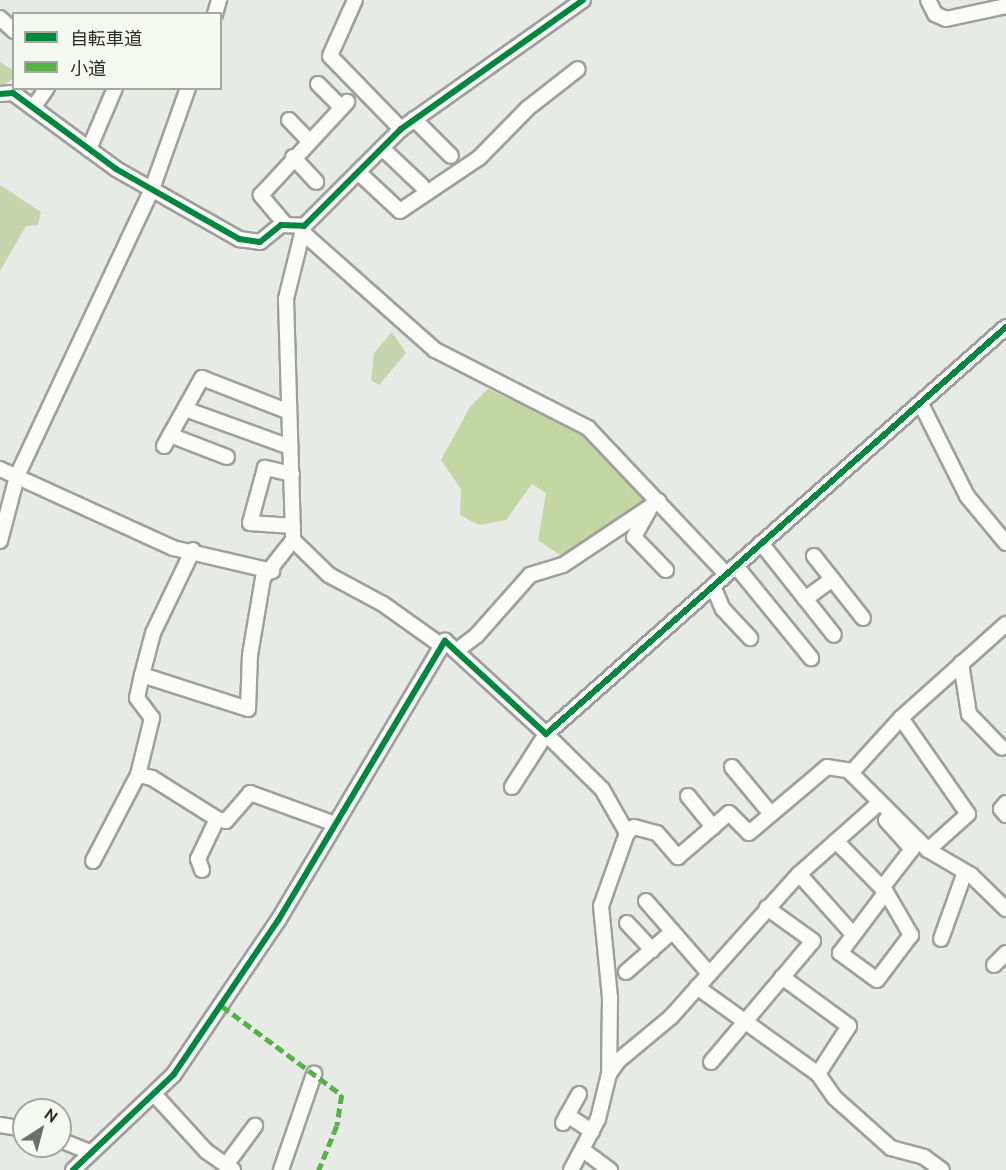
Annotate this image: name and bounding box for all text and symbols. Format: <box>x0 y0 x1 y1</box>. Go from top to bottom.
legend <box>12 12 222 90</box>
text: 自転車道 <box>70 28 142 48</box>
text: 小道 <box>70 58 106 78</box>
north arrow <box>12 1098 72 1158</box>
text: N <box>41 1104 62 1126</box>

